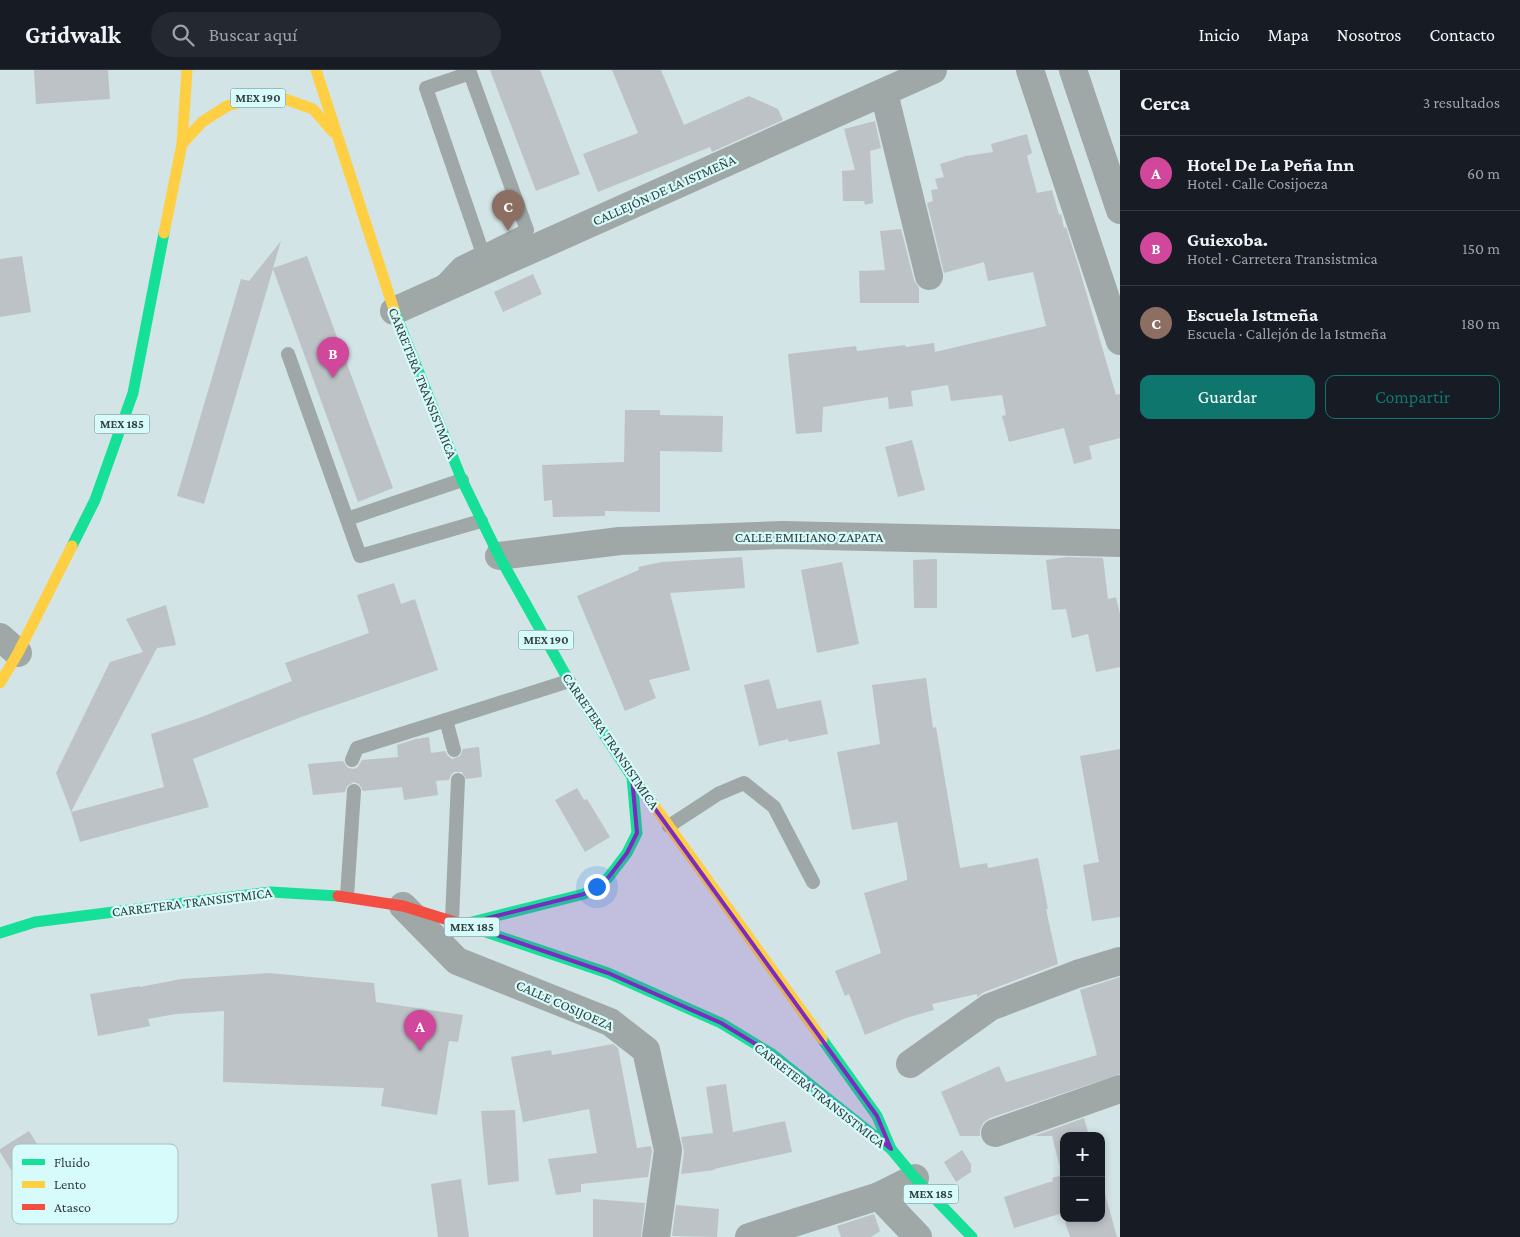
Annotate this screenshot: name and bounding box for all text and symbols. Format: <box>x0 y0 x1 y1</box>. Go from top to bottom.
search box <box>151 12 501 57</box>
text: Gridwalk <box>25 21 121 48</box>
icon: search <box>169 21 197 49</box>
text: Buscar aquí <box>209 24 297 45</box>
text: Inicio <box>1199 25 1240 45</box>
text: Mapa <box>1268 25 1309 45</box>
text: Nosotros <box>1337 25 1401 45</box>
text: Contacto <box>1429 25 1495 45</box>
road number: MEX 190 <box>230 88 286 108</box>
text: Cerca <box>1140 91 1190 115</box>
text: 3 resultados <box>1423 94 1500 111</box>
street label: CALLEJÓN DE LA ISTMEÑA <box>590 151 738 229</box>
text: Hotel De La Peña Inn <box>1187 154 1354 175</box>
text: A <box>1151 165 1161 182</box>
text: 60 m <box>1467 165 1500 182</box>
text: Hotel · Calle Cosijoeza <box>1187 175 1328 192</box>
pin: C <box>492 190 524 231</box>
text: Guiexoba. <box>1187 229 1268 250</box>
text: B <box>1151 240 1161 257</box>
text: 150 m <box>1462 240 1500 257</box>
text: Hotel · Carretera Transistmica <box>1187 250 1378 267</box>
text: Escuela Istmeña <box>1187 304 1318 325</box>
street label: CARRETERA TRANSISTMICA <box>385 305 461 461</box>
text: C <box>1151 315 1161 332</box>
text: 180 m <box>1461 315 1500 332</box>
text: Escuela · Callejón de la Istmeña <box>1187 325 1387 342</box>
pin: B <box>317 337 349 378</box>
button: Guardar <box>1140 375 1315 419</box>
button: Compartir <box>1325 375 1500 419</box>
road number: MEX 185 <box>94 414 150 434</box>
street label: CALLE EMILIANO ZAPATA <box>735 529 883 545</box>
road number: MEX 190 <box>518 630 574 650</box>
street label: CARRETERA TRANSISTMICA <box>559 670 663 812</box>
your location <box>584 874 610 900</box>
street label: CARRETERA TRANSISTMICA <box>111 884 273 920</box>
road number: MEX 185 <box>444 918 500 936</box>
street label: CALLE COSIJOEZA <box>514 976 616 1034</box>
pin: A <box>404 1010 436 1051</box>
street label: CARRETERA TRANSISTMICA <box>752 1039 889 1151</box>
map controls <box>1060 1132 1105 1222</box>
button: + <box>1060 1132 1105 1177</box>
legend <box>12 1144 178 1224</box>
text: Fluido <box>54 1154 90 1170</box>
text: Lento <box>54 1176 86 1192</box>
button: − <box>1060 1177 1105 1222</box>
road number: MEX 185 <box>904 1184 958 1204</box>
text: Atasco <box>54 1199 91 1215</box>

